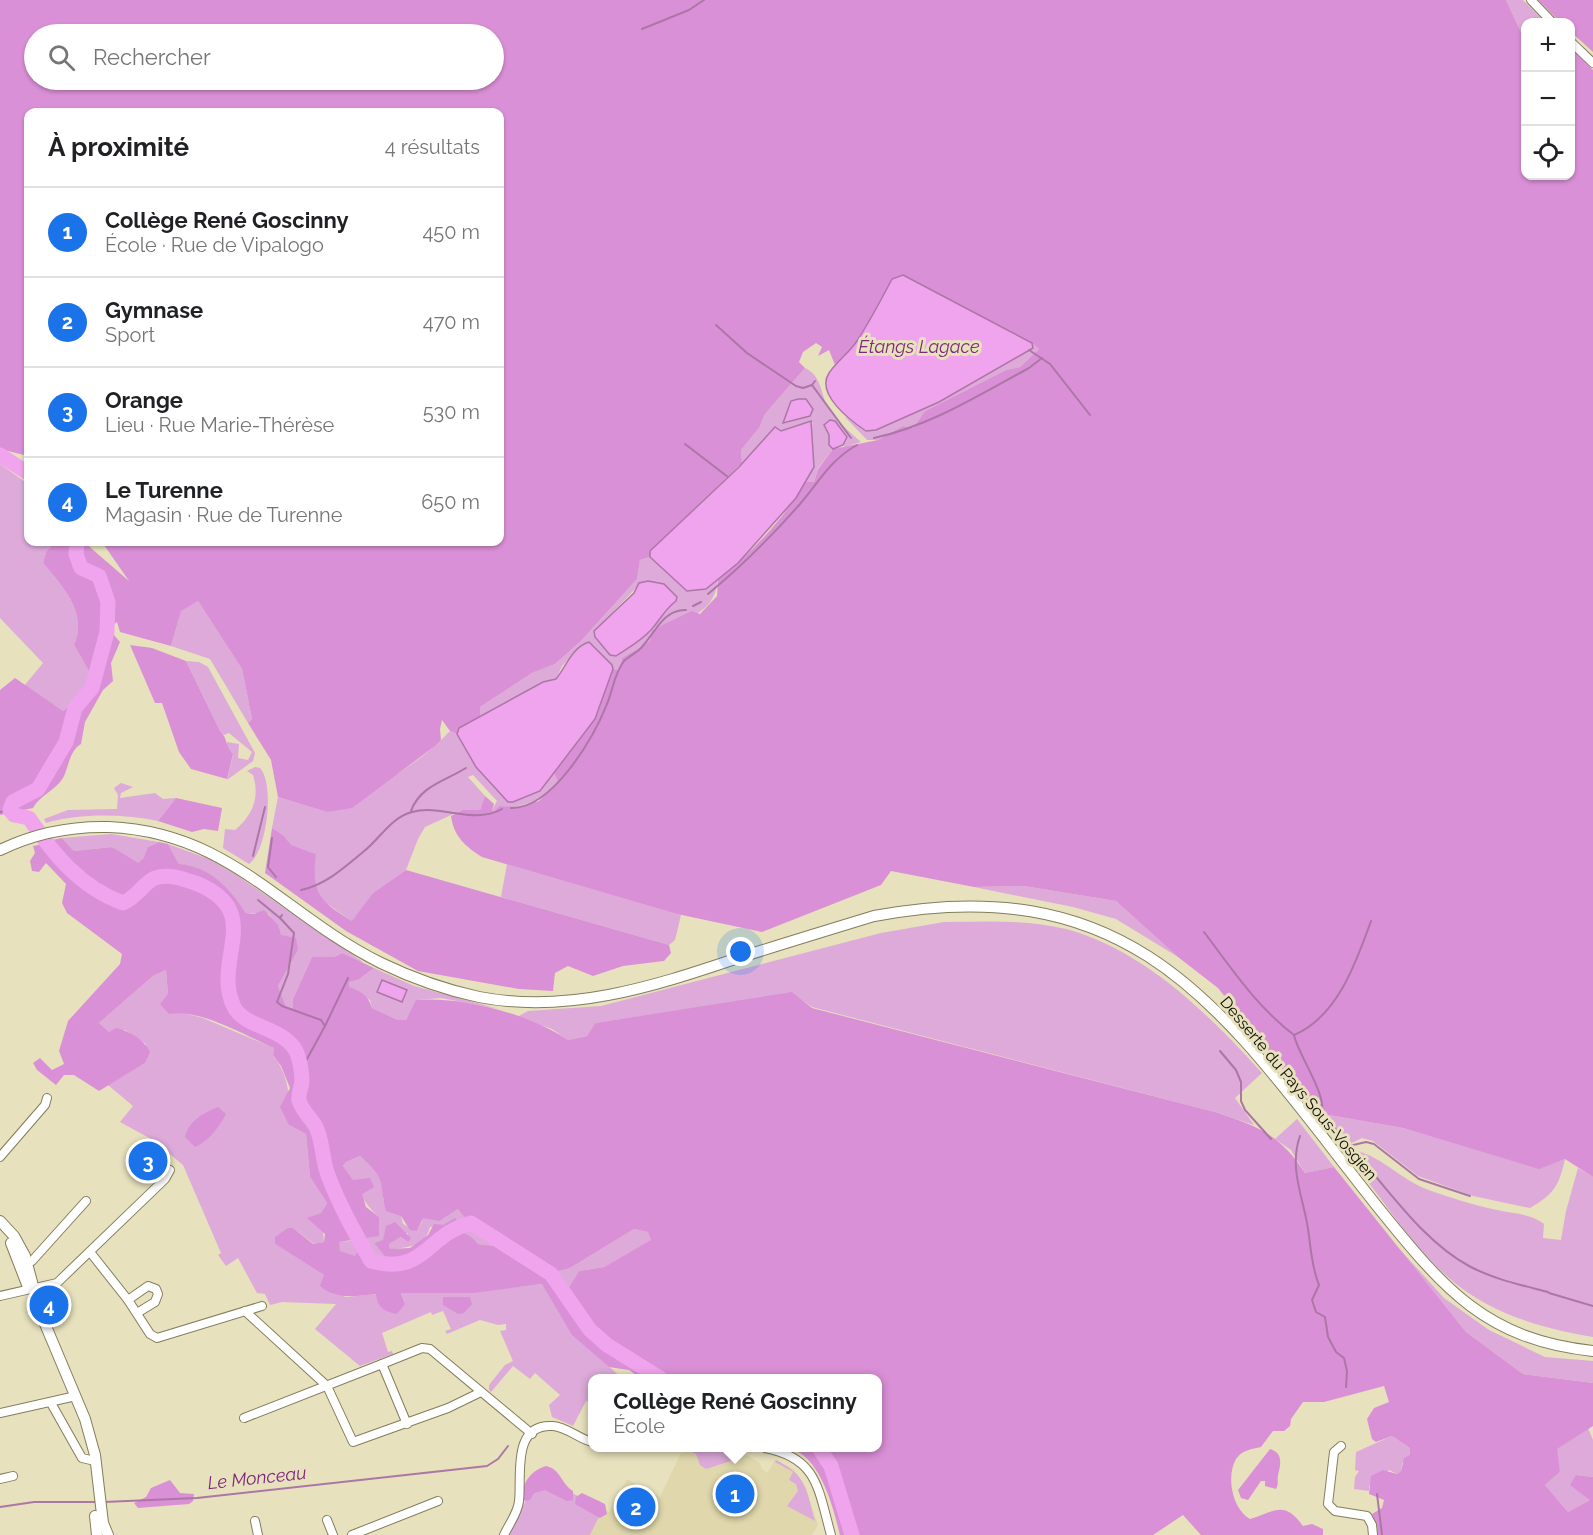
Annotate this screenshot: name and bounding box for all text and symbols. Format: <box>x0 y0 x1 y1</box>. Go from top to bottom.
map controls <box>1521 18 1575 180</box>
button: + <box>1521 18 1575 72</box>
search box <box>24 24 504 90</box>
icon: search <box>45 41 78 74</box>
text: Rechercher <box>93 44 211 70</box>
button: − <box>1521 72 1575 126</box>
button: locate <box>1521 126 1575 180</box>
text: À proximité <box>48 132 189 162</box>
text: 4 résultats <box>385 135 480 159</box>
text: Collège René Goscinny <box>105 207 349 233</box>
text: 1 <box>63 220 72 244</box>
text: 450 m <box>422 220 480 244</box>
text: École · Rue de Vipalogo <box>105 233 324 257</box>
text: Gymnase <box>105 297 203 323</box>
text: 2 <box>62 310 73 334</box>
text: 470 m <box>423 310 480 334</box>
text: Sport <box>105 323 155 347</box>
water label: Étangs Lagace <box>858 335 980 357</box>
text: Orange <box>105 387 183 413</box>
text: 3 <box>62 400 73 424</box>
text: 530 m <box>423 400 480 424</box>
text: Lieu · Rue Marie-Thérèse <box>105 413 334 437</box>
text: Le Turenne <box>105 477 223 503</box>
text: 4 <box>62 490 73 514</box>
text: 650 m <box>421 490 480 514</box>
text: Magasin · Rue de Turenne <box>105 503 342 527</box>
your location <box>726 937 755 966</box>
street label: Desserte du Pays Sous-Vosgien <box>1216 993 1381 1184</box>
pin: 3 <box>128 1138 168 1184</box>
pin: 4 <box>29 1282 68 1328</box>
popup <box>588 1374 882 1452</box>
text: Collège René Goscinny <box>613 1388 857 1414</box>
text: École <box>613 1414 665 1438</box>
water label: Le Monceau <box>207 1462 307 1493</box>
pin: 1 <box>716 1472 754 1516</box>
pin: 2 <box>616 1484 656 1530</box>

